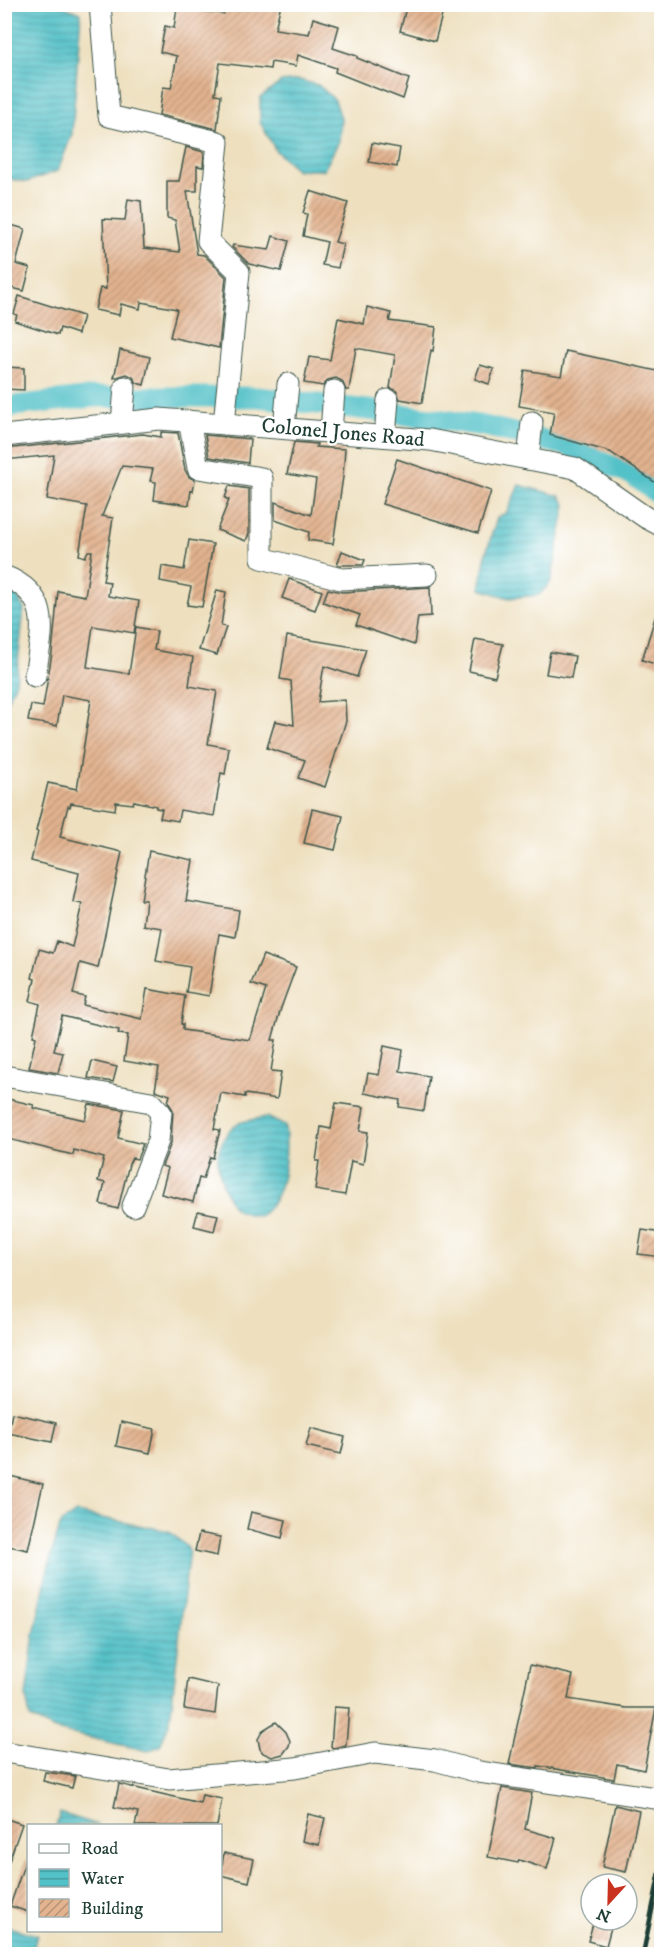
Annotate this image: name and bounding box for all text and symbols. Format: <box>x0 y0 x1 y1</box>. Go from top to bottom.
street label: Colonel Jones Road <box>260 413 426 453</box>
legend <box>27 1824 222 1932</box>
text: Road <box>81 1838 118 1860</box>
text: Water <box>80 1868 124 1890</box>
north arrow <box>579 1872 639 1932</box>
text: Building <box>81 1898 143 1920</box>
text: N <box>594 1903 614 1927</box>

